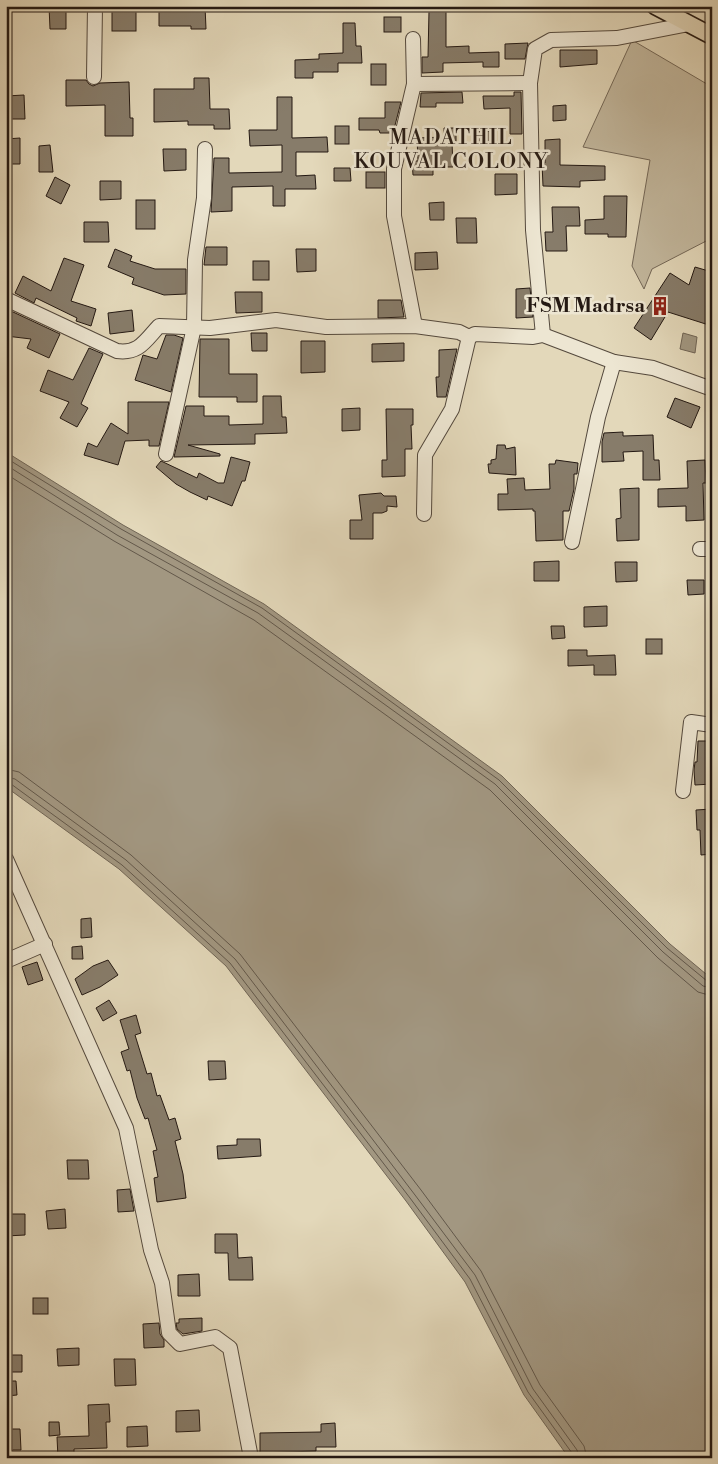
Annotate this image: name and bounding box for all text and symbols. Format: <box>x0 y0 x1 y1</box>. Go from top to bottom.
district label: MADATHIL KOUVAL COLONY <box>354 125 549 175</box>
place label: FSM Madrsa <box>526 294 645 319</box>
building icon: FSM Madrsa <box>649 295 671 317</box>

